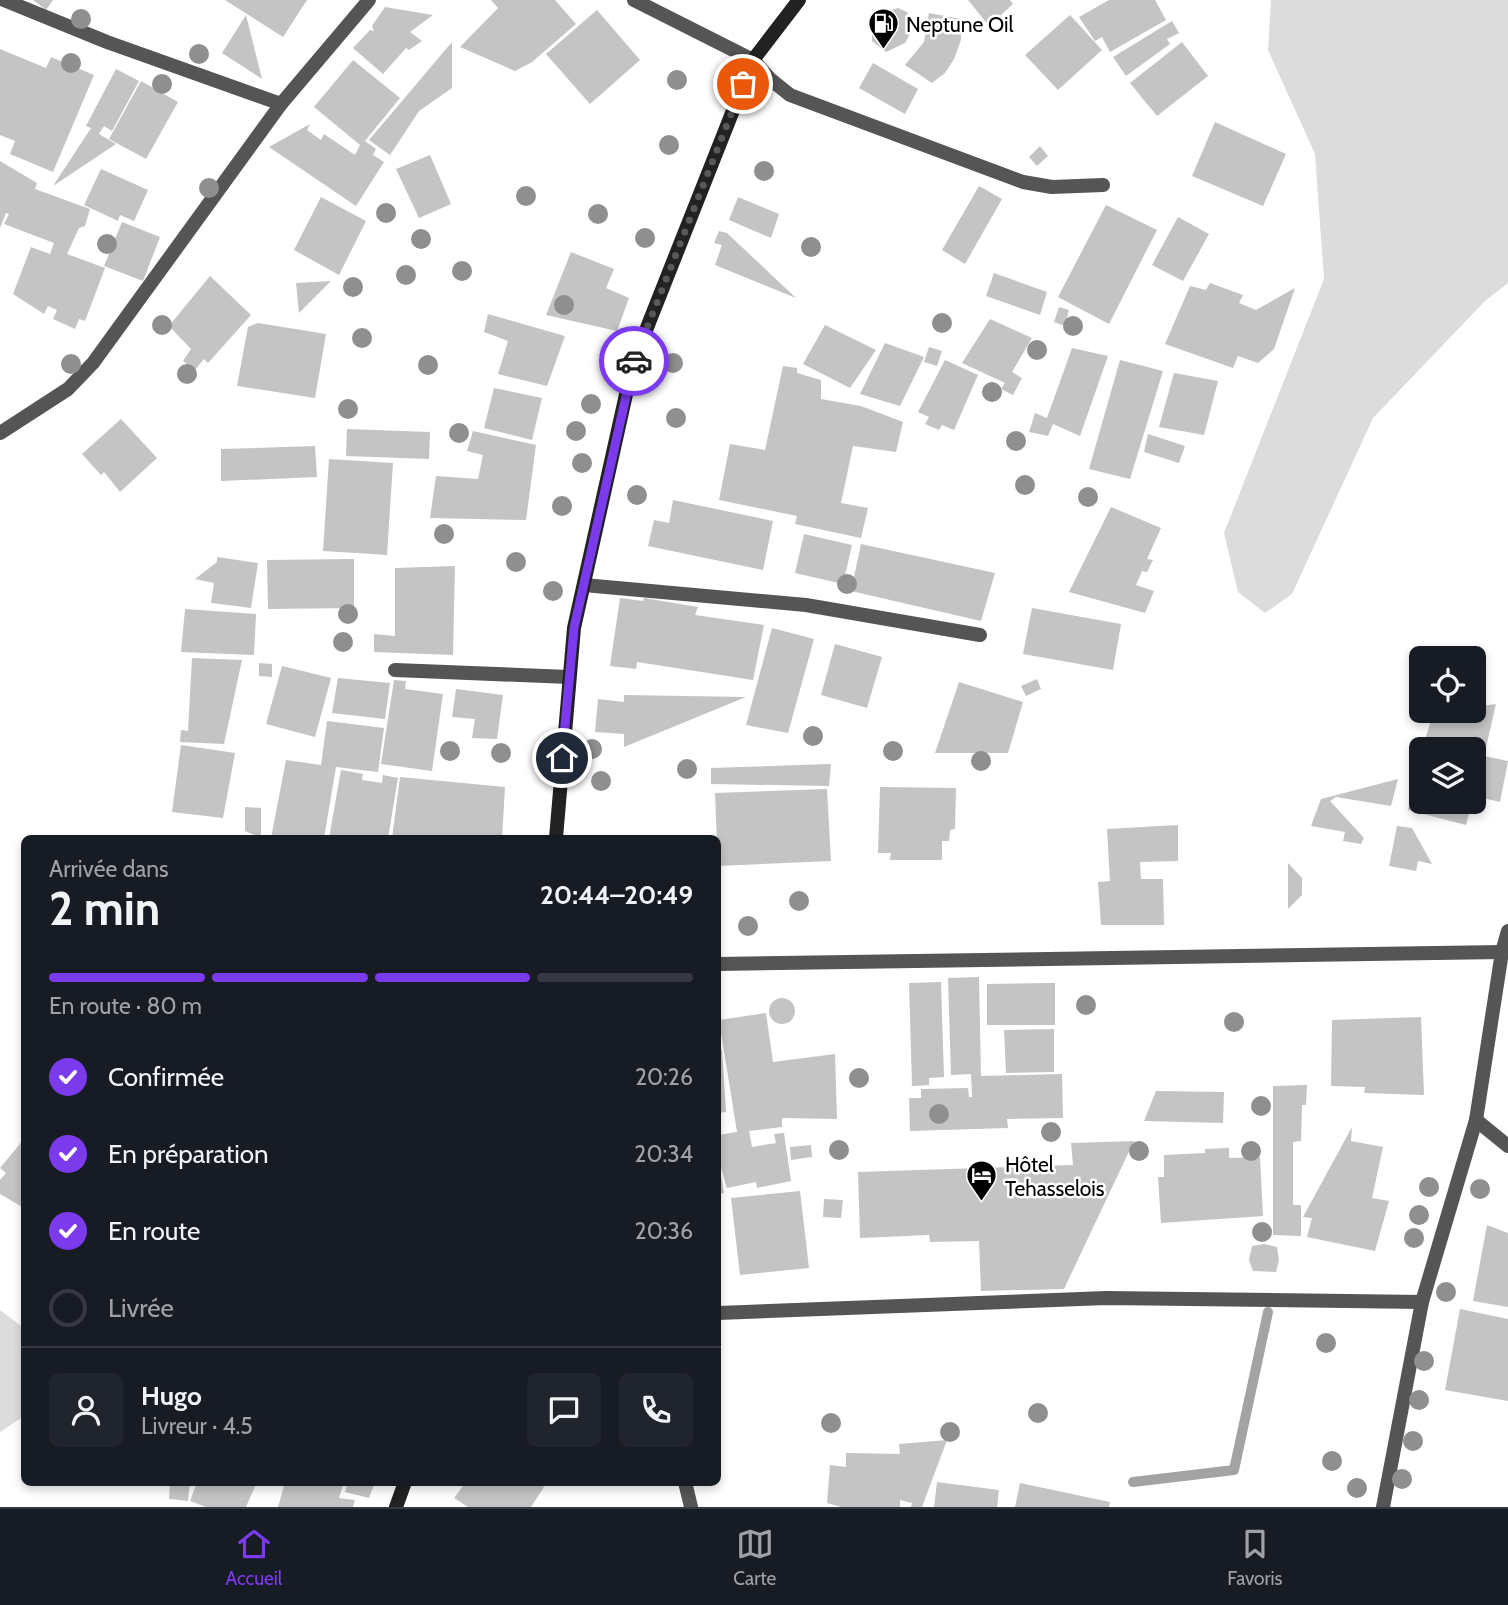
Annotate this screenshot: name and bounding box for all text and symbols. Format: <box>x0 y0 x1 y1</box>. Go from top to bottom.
fuel station icon: Neptune Oil <box>866 7 900 51</box>
place label: Neptune Oil <box>906 12 1014 37</box>
pin <box>713 54 773 114</box>
icon: bag <box>724 65 762 103</box>
courier <box>599 326 669 396</box>
icon: car <box>615 342 653 380</box>
map controls <box>1409 646 1486 814</box>
button: locate <box>1409 646 1486 723</box>
pin <box>532 728 592 788</box>
button: layers <box>1409 737 1486 814</box>
icon: home <box>543 739 581 777</box>
text: Arrivée dans <box>49 855 169 883</box>
text: 20:44–20:49 <box>540 879 693 911</box>
text: 2 min <box>49 881 160 937</box>
text: En route · 80 m <box>49 992 202 1020</box>
icon: check <box>49 1058 87 1096</box>
text: Confirmée <box>108 1061 224 1093</box>
text: 20:26 <box>635 1063 693 1091</box>
icon: check <box>49 1135 87 1173</box>
text: En préparation <box>108 1138 269 1170</box>
text: 20:34 <box>634 1140 693 1168</box>
place label: Hôtel Tehasselois <box>1005 1152 1105 1201</box>
hotel icon: Hôtel Tehasselois <box>965 1159 999 1203</box>
icon: check <box>49 1212 87 1250</box>
text: En route <box>108 1215 200 1247</box>
text: 20:36 <box>635 1217 693 1245</box>
text: Livrée <box>108 1292 174 1324</box>
button: person <box>49 1373 123 1447</box>
button: chat <box>527 1373 601 1447</box>
button: phone <box>619 1373 693 1447</box>
text: Hugo <box>141 1380 202 1412</box>
text: Livreur · 4.5 <box>141 1412 253 1440</box>
tab: Accueil <box>226 1525 282 1590</box>
tab: Carte <box>733 1525 776 1590</box>
tab: Favoris <box>1227 1525 1282 1590</box>

